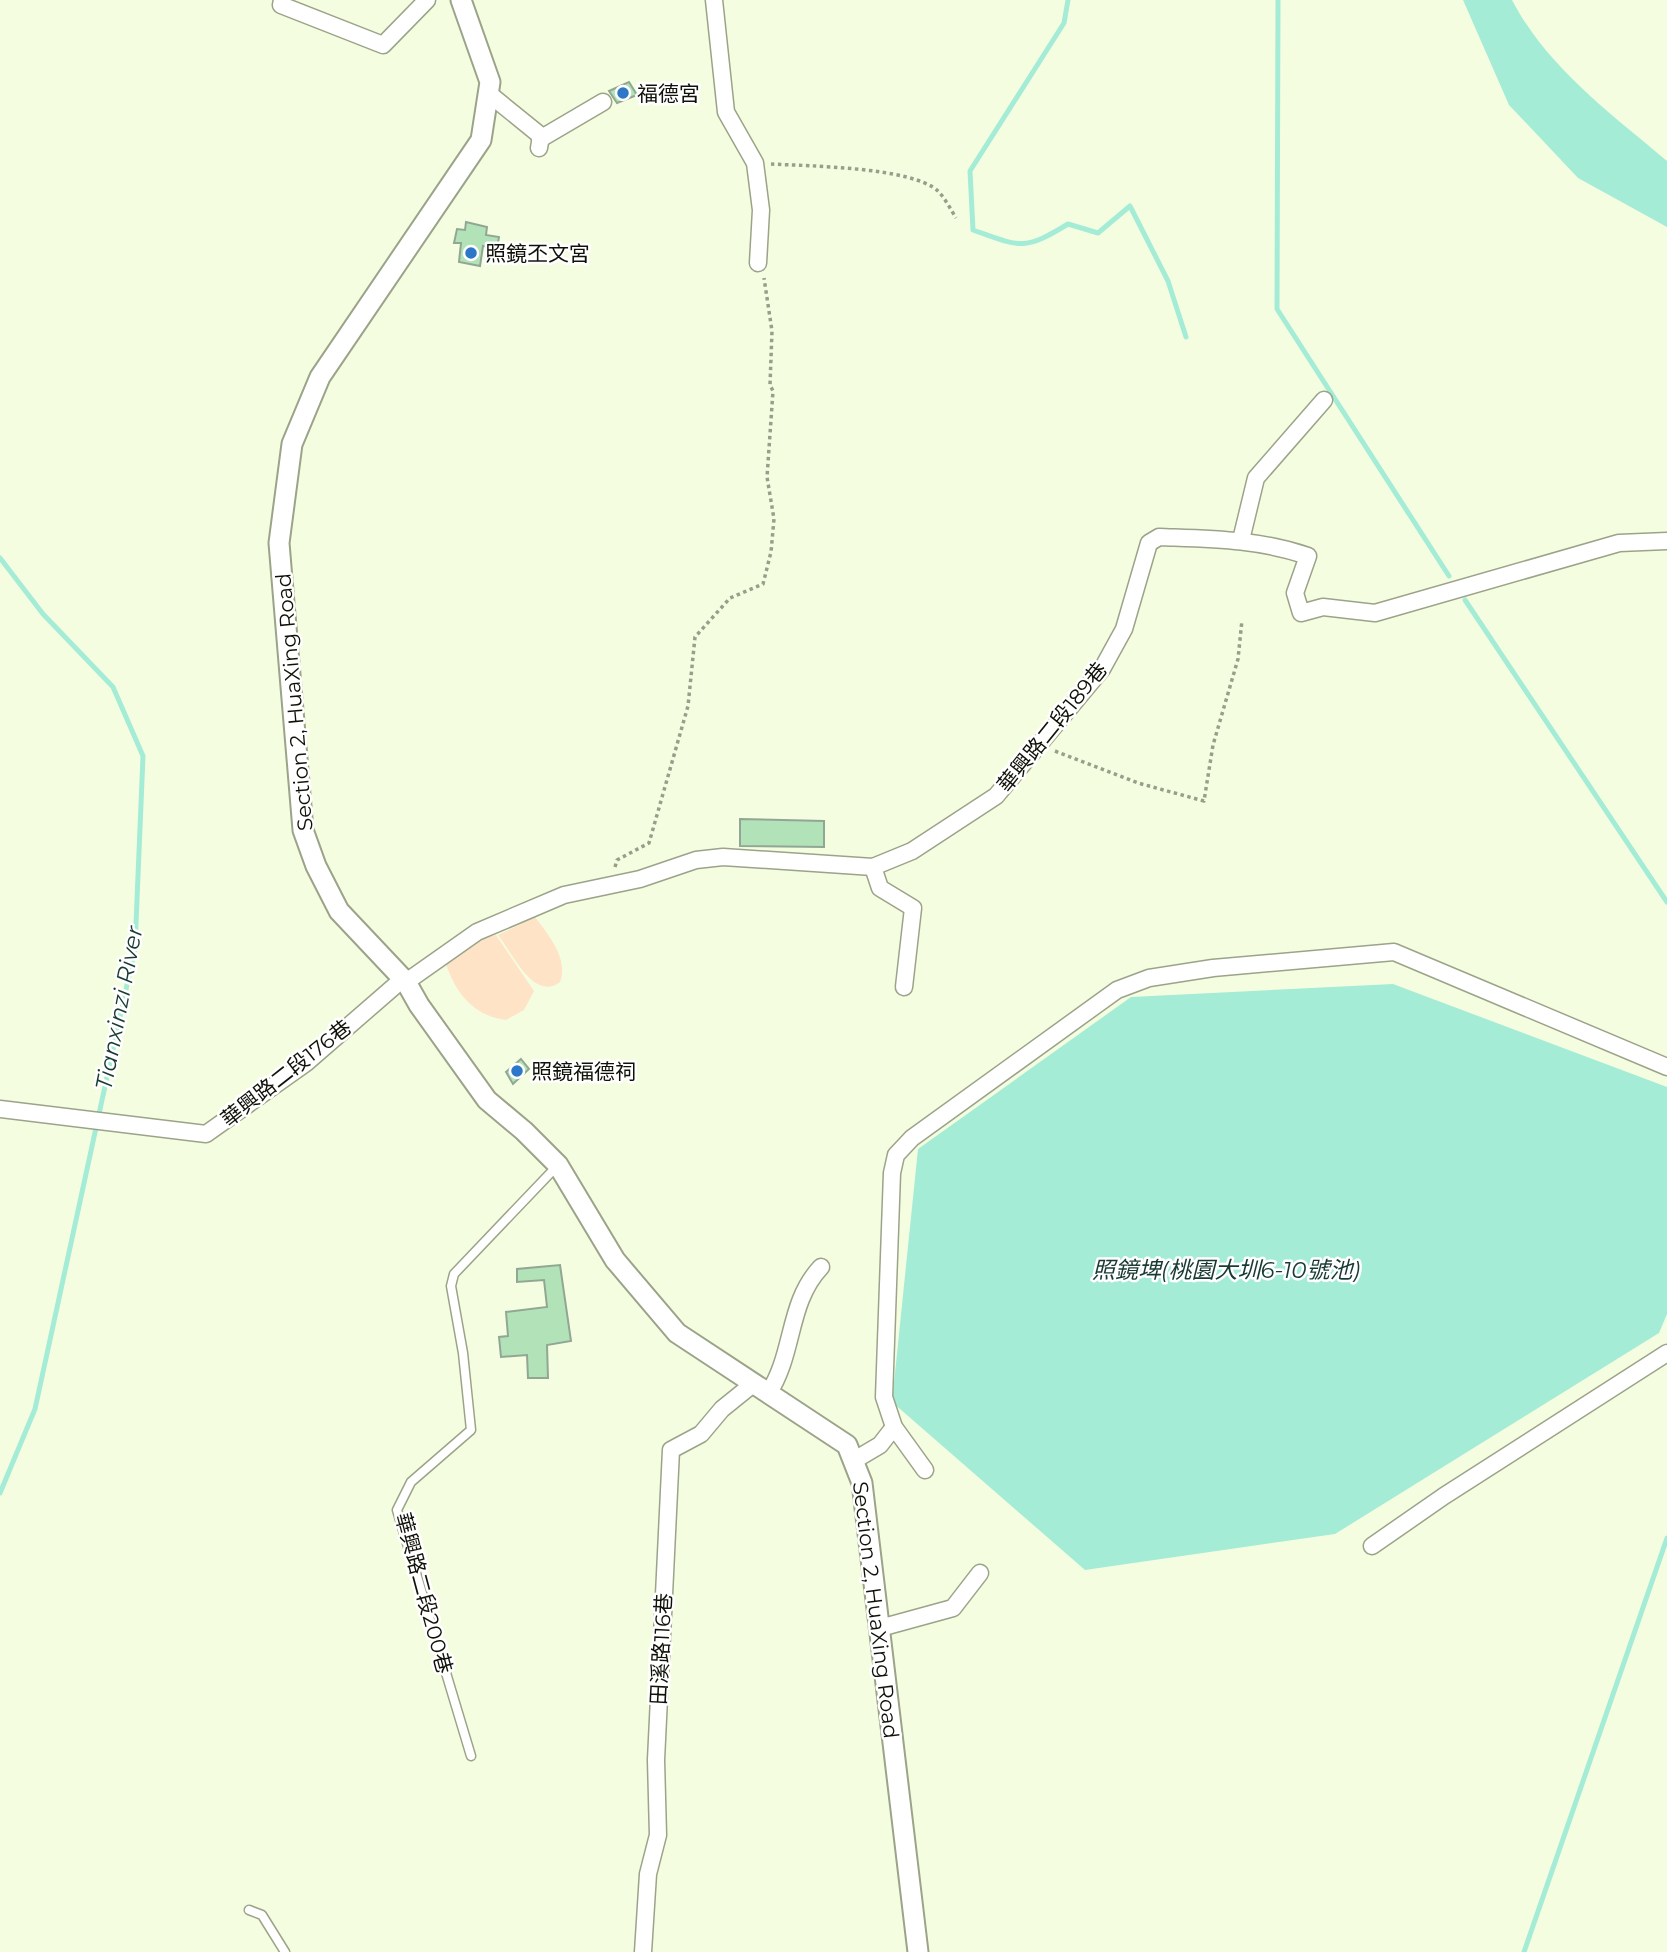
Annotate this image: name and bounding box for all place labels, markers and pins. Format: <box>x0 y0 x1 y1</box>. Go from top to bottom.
place label: 福德宮 <box>637 81 700 106</box>
marker: 福德宮 <box>615 85 631 101</box>
place label: 照鏡丕文宮 <box>485 241 590 266</box>
marker: 照鏡丕文宮 <box>463 245 479 261</box>
place label: 照鏡福德祠 <box>531 1059 636 1084</box>
marker: 照鏡福德祠 <box>509 1063 525 1079</box>

